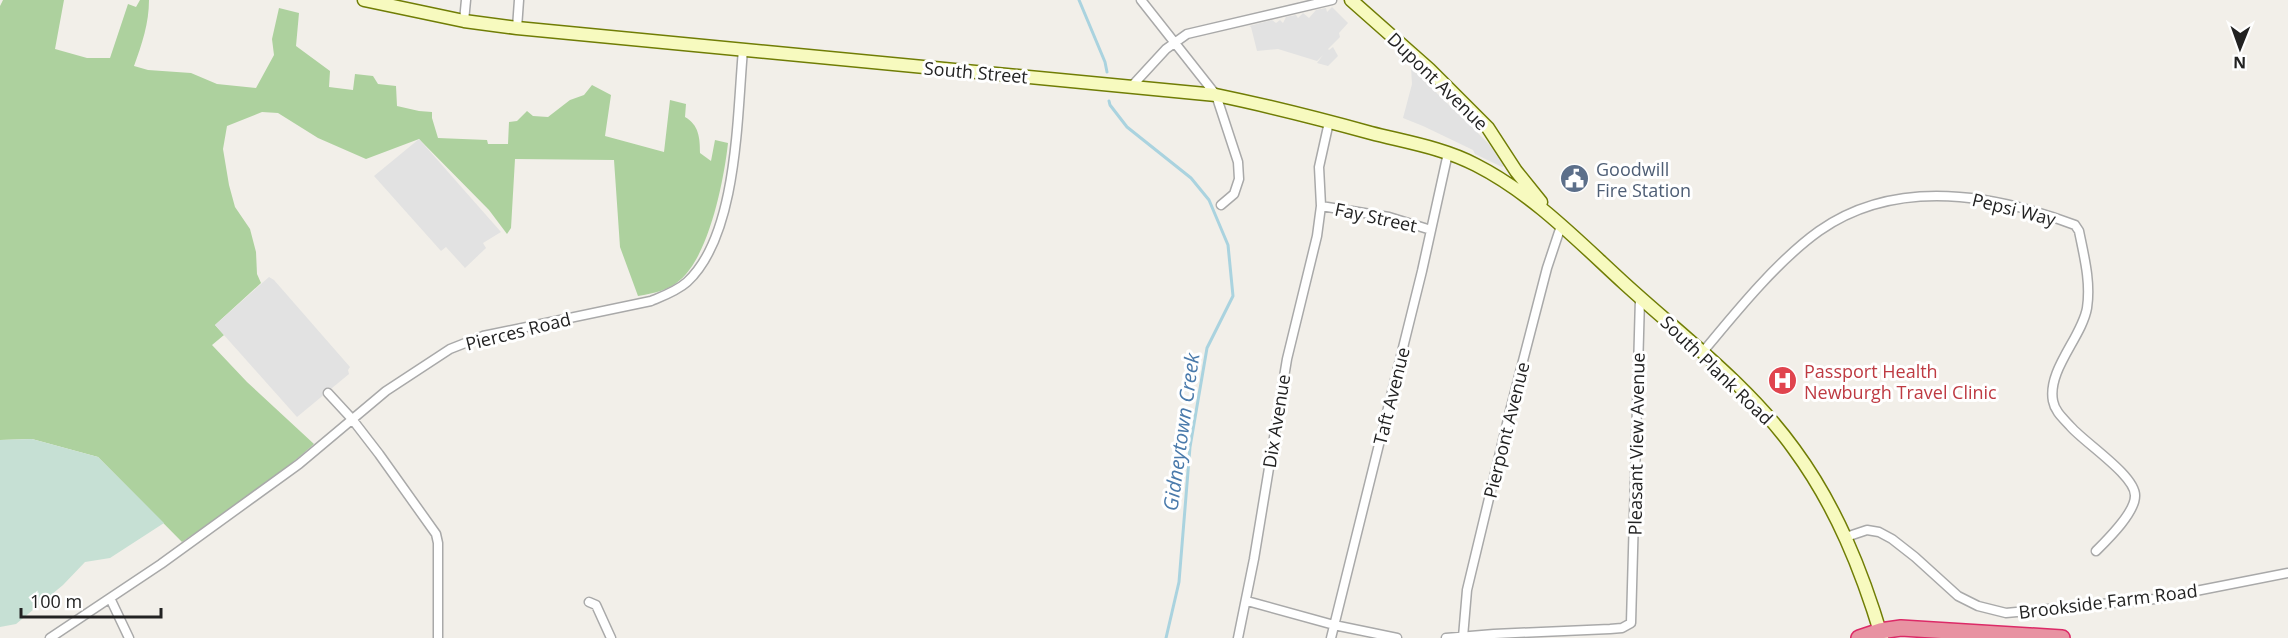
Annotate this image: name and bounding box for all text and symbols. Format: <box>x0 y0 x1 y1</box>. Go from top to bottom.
north arrow <box>2210 18 2270 78</box>
street label: Dupont Avenue <box>1383 27 1493 135</box>
text: N <box>2233 52 2246 74</box>
street label: South Street <box>923 56 1029 88</box>
place label: Goodwill Fire Station <box>1596 157 1691 202</box>
public building icon: Goodwill Fire Station <box>1559 163 1591 195</box>
street label: Pepsi Way <box>1970 187 2059 231</box>
street label: Fay Street <box>1333 197 1419 237</box>
street label: Pierces Road <box>463 306 573 356</box>
street label: South Plank Road <box>1656 310 1778 430</box>
street label: Taft Avenue <box>1367 345 1415 447</box>
water label: Gidneytown Creek <box>1157 350 1206 513</box>
street label: Pleasant View Avenue <box>1622 352 1650 536</box>
street label: Pierpont Avenue <box>1477 359 1535 501</box>
place label: Passport Health Newburgh Travel Clinic <box>1804 359 1997 404</box>
hospital icon: Passport Health Newburgh Travel Clinic <box>1767 365 1799 397</box>
street label: Dix Avenue <box>1257 373 1295 469</box>
street label: Brookside Farm Road <box>2017 578 2199 624</box>
scale bar <box>21 581 160 619</box>
text: 100 m <box>30 589 82 613</box>

